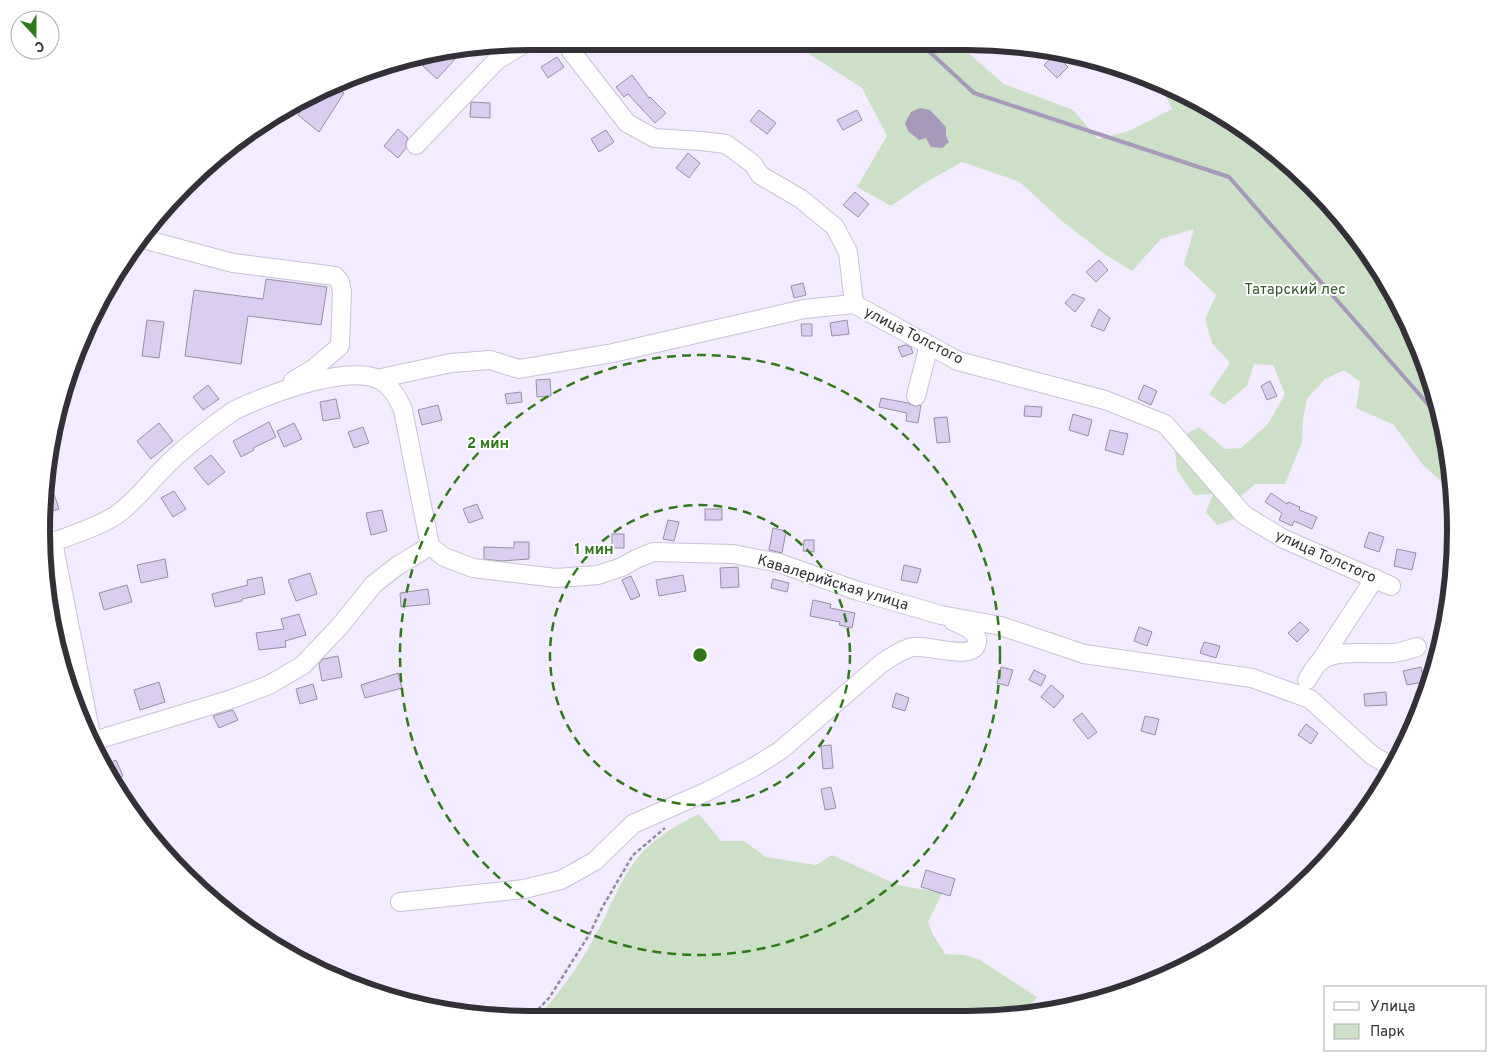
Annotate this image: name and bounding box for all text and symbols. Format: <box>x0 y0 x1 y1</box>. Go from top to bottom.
north arrow <box>10 10 60 60</box>
text: С <box>32 36 46 55</box>
park label: Татарский лес <box>1244 281 1346 300</box>
street label: улица Толстого <box>860 303 966 370</box>
text: 2 мин <box>467 435 509 454</box>
street label: улица Толстого <box>1272 527 1379 588</box>
text: 1 мин <box>575 541 613 560</box>
street label: Кавалерийская улица <box>755 551 910 615</box>
centre of rings <box>691 646 709 664</box>
legend <box>1324 986 1487 1051</box>
text: Улица <box>1370 998 1415 1017</box>
text: Парк <box>1370 1023 1405 1042</box>

